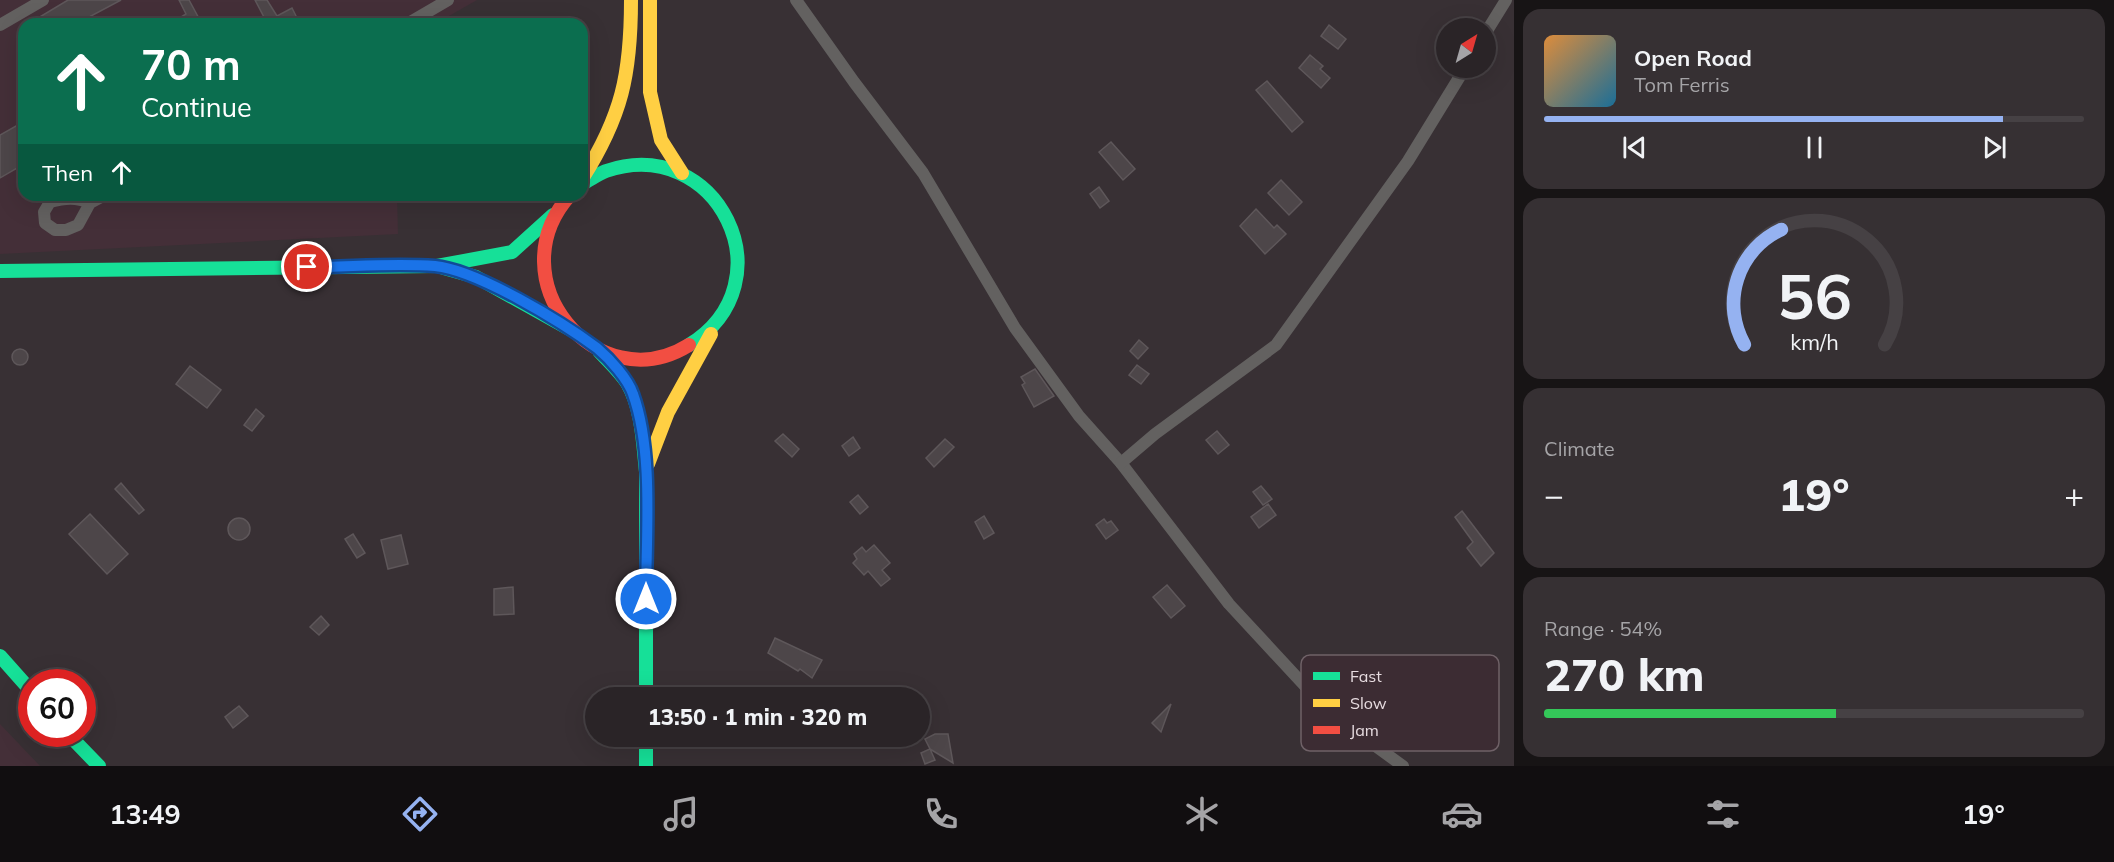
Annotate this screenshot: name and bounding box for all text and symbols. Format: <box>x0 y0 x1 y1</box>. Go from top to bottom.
north arrow <box>1436 18 1496 78</box>
map controls <box>1436 18 1496 78</box>
text: 70 m <box>141 38 241 91</box>
icon: ahead <box>42 42 120 120</box>
text: Open Road <box>1634 44 1752 72</box>
text: Tom Ferris <box>1634 72 1730 97</box>
text: Continue <box>141 90 252 124</box>
icon: previous <box>1618 131 1651 164</box>
icon: pause <box>1798 131 1831 164</box>
icon: next <box>1978 131 2011 164</box>
icon: ahead <box>105 156 138 189</box>
text: Then <box>42 159 93 187</box>
pin <box>281 241 332 292</box>
icon: arrive <box>290 250 323 283</box>
text: 56 <box>1777 257 1851 336</box>
text: km/h <box>1790 329 1838 356</box>
text: Climate <box>1544 436 1615 461</box>
text: 19° <box>1778 466 1850 522</box>
text: − <box>1544 474 1564 515</box>
text: + <box>2064 474 2084 515</box>
position arrow <box>614 567 678 631</box>
text: Range · 54% <box>1544 616 1662 641</box>
text: 270 km <box>1544 646 1705 702</box>
legend <box>1301 655 1499 751</box>
text: Fast <box>1350 666 1382 686</box>
speed limit sign: 60 <box>18 669 96 747</box>
text: Slow <box>1350 693 1387 713</box>
text: 13:50 · 1 min · 320 m <box>648 703 867 731</box>
text: Jam <box>1350 720 1379 740</box>
icon: directions <box>399 793 441 835</box>
icon: music <box>660 793 702 835</box>
icon: phone <box>920 793 962 835</box>
icon: climate <box>1181 793 1223 835</box>
icon: car <box>1441 793 1483 835</box>
icon: filters <box>1702 793 1744 835</box>
text: 13:49 <box>109 797 181 831</box>
text: 19° <box>1962 797 2005 831</box>

